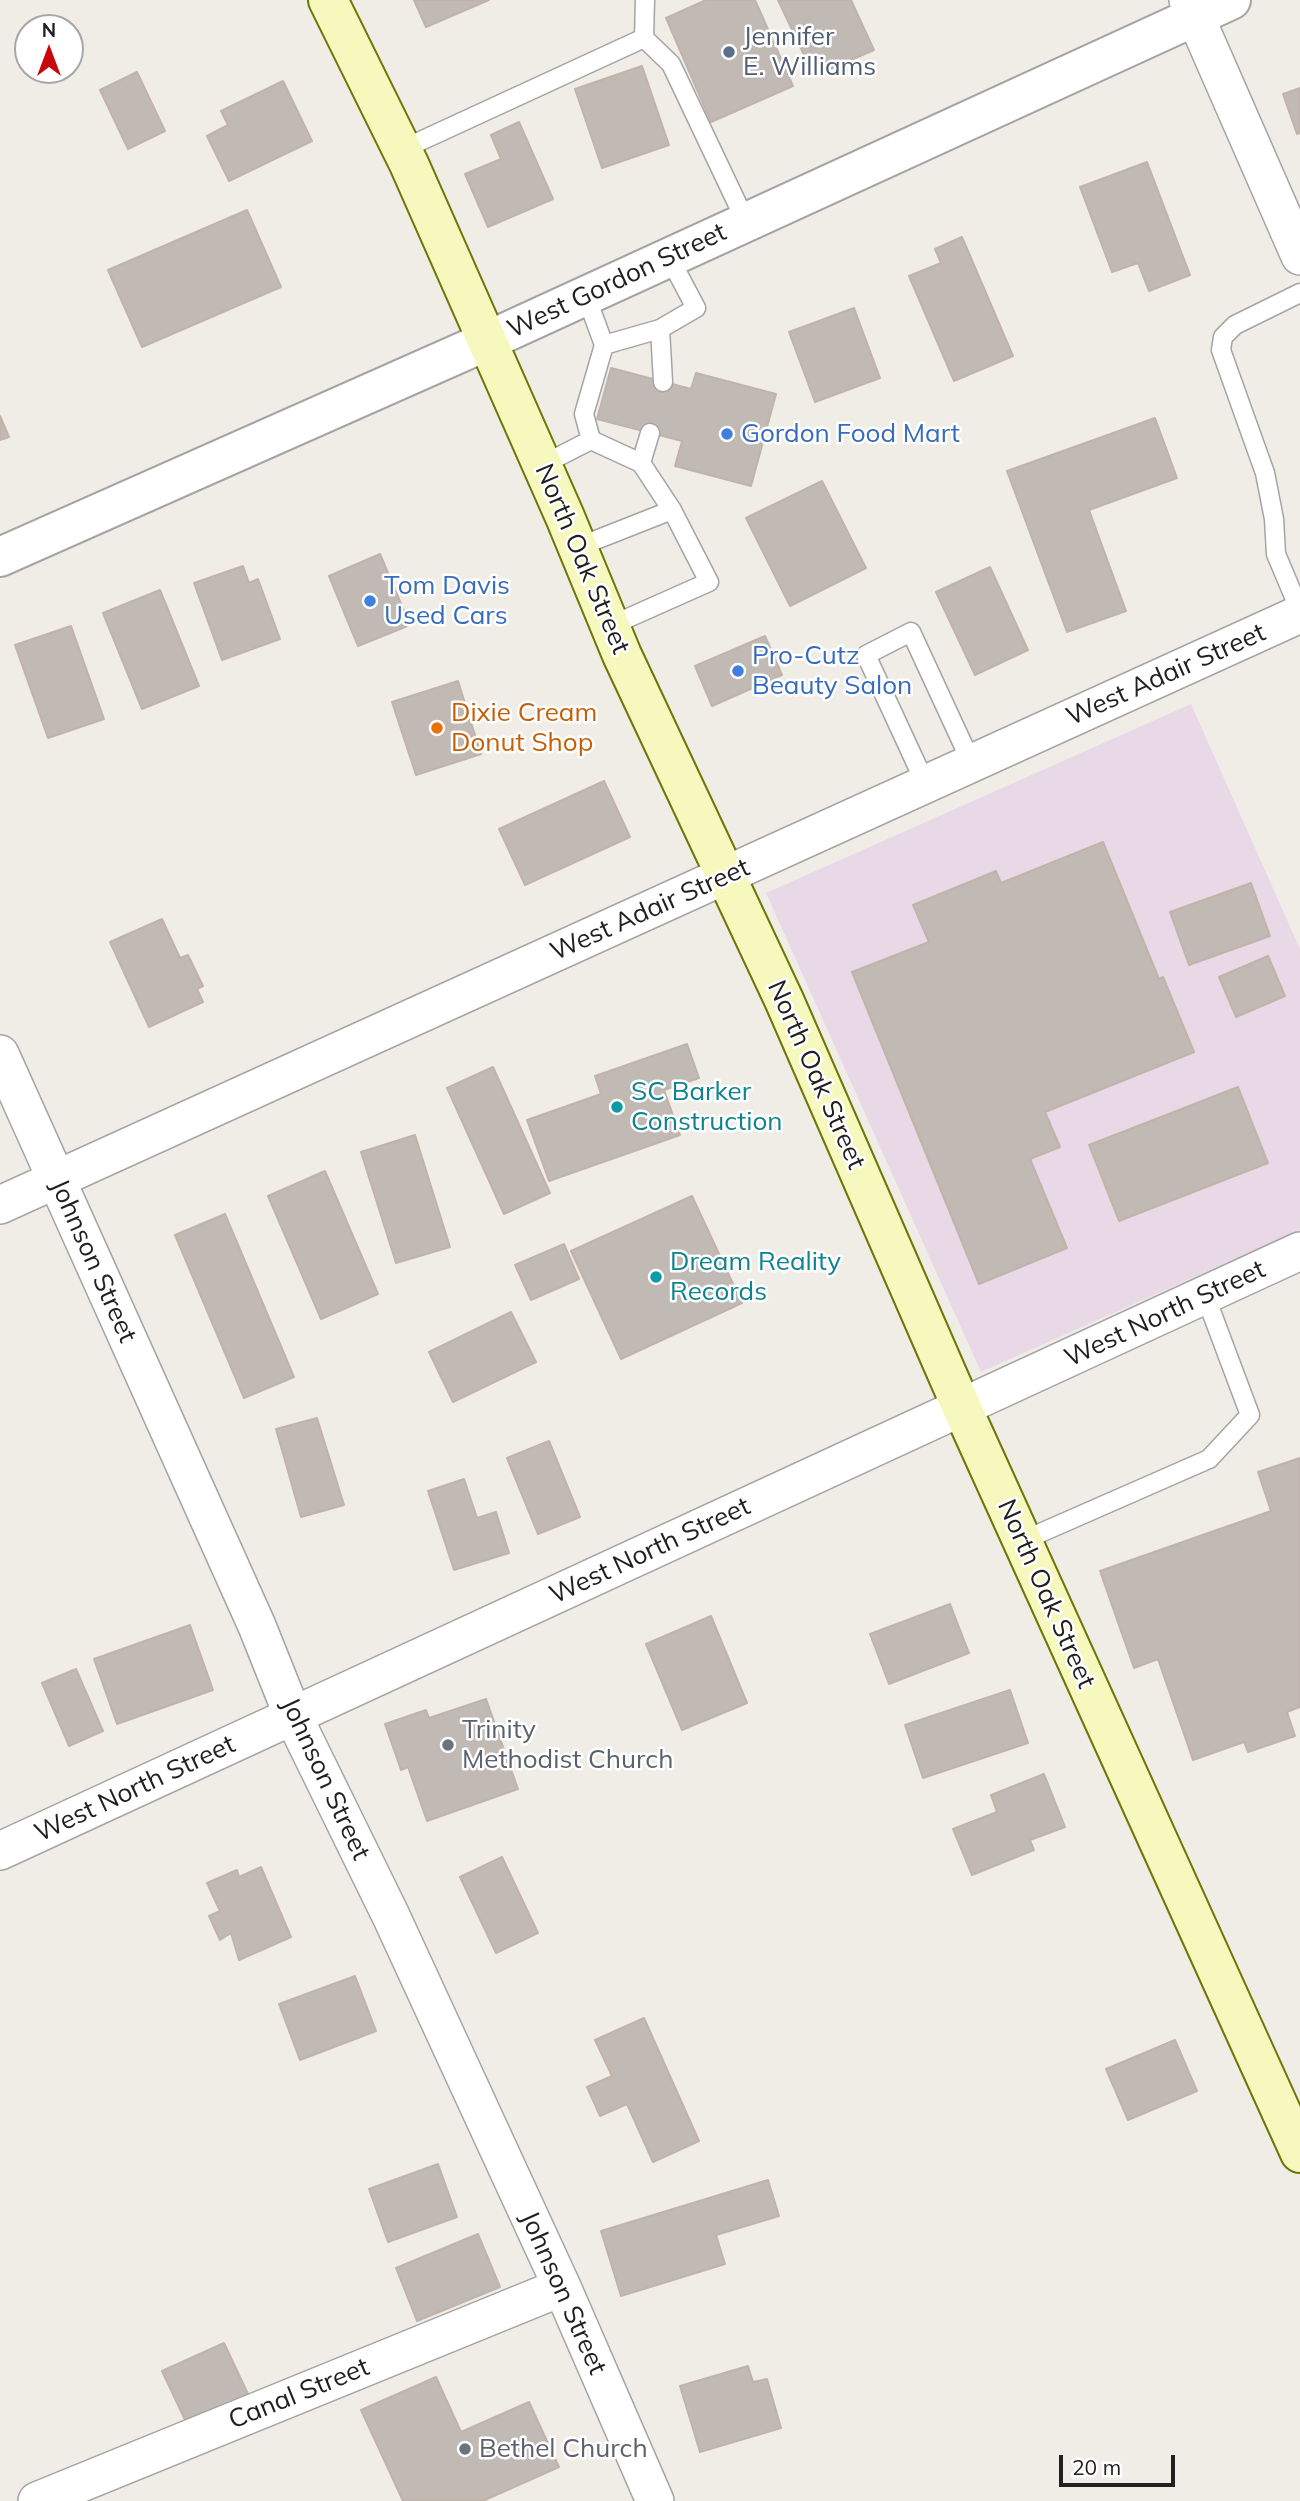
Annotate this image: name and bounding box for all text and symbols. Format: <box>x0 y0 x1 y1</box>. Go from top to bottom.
north arrow <box>14 14 84 84</box>
text: N <box>42 18 56 42</box>
place label: Jennifer E. Williams <box>743 21 876 82</box>
marker: Jennifer E. Williams <box>721 44 737 60</box>
street label: West Gordon Street <box>503 217 731 345</box>
place label: Gordon Food Mart <box>741 418 960 450</box>
marker: Gordon Food Mart <box>719 426 735 442</box>
street label: North Oak Street <box>528 459 636 659</box>
place label: Tom Davis Used Cars <box>384 570 510 632</box>
marker: Tom Davis Used Cars <box>362 593 378 609</box>
street label: West Adair Street <box>1062 617 1270 733</box>
place label: Pro-Cutz Beauty Salon <box>752 640 912 702</box>
marker: Pro-Cutz Beauty Salon <box>730 663 746 679</box>
place label: Dixie Cream Donut Shop <box>451 697 597 758</box>
marker: Dixie Cream Donut Shop <box>429 720 445 736</box>
street label: West Adair Street <box>546 852 754 968</box>
street label: North Oak Street <box>760 976 872 1174</box>
place label: SC Barker Construction <box>631 1076 783 1138</box>
marker: SC Barker Construction <box>609 1099 625 1115</box>
street label: Johnson Street <box>43 1174 143 1348</box>
place label: Dream Reality Records <box>670 1246 841 1308</box>
street label: West North Street <box>1060 1254 1270 1374</box>
marker: Dream Reality Records <box>648 1269 664 1285</box>
street label: West North Street <box>545 1491 755 1611</box>
street label: North Oak Street <box>990 1495 1102 1693</box>
street label: Johnson Street <box>274 1693 376 1865</box>
place label: Trinity Methodist Church <box>462 1714 673 1776</box>
street label: West North Street <box>30 1729 240 1849</box>
marker: Trinity Methodist Church <box>440 1737 456 1753</box>
street label: Johnson Street <box>513 2206 613 2380</box>
street label: Canal Street <box>224 2352 374 2436</box>
place label: Bethel Church <box>479 2433 648 2465</box>
marker: Bethel Church <box>457 2441 473 2457</box>
scale bar <box>1062 2442 1178 2486</box>
text: 20 m <box>1072 2454 1121 2480</box>

